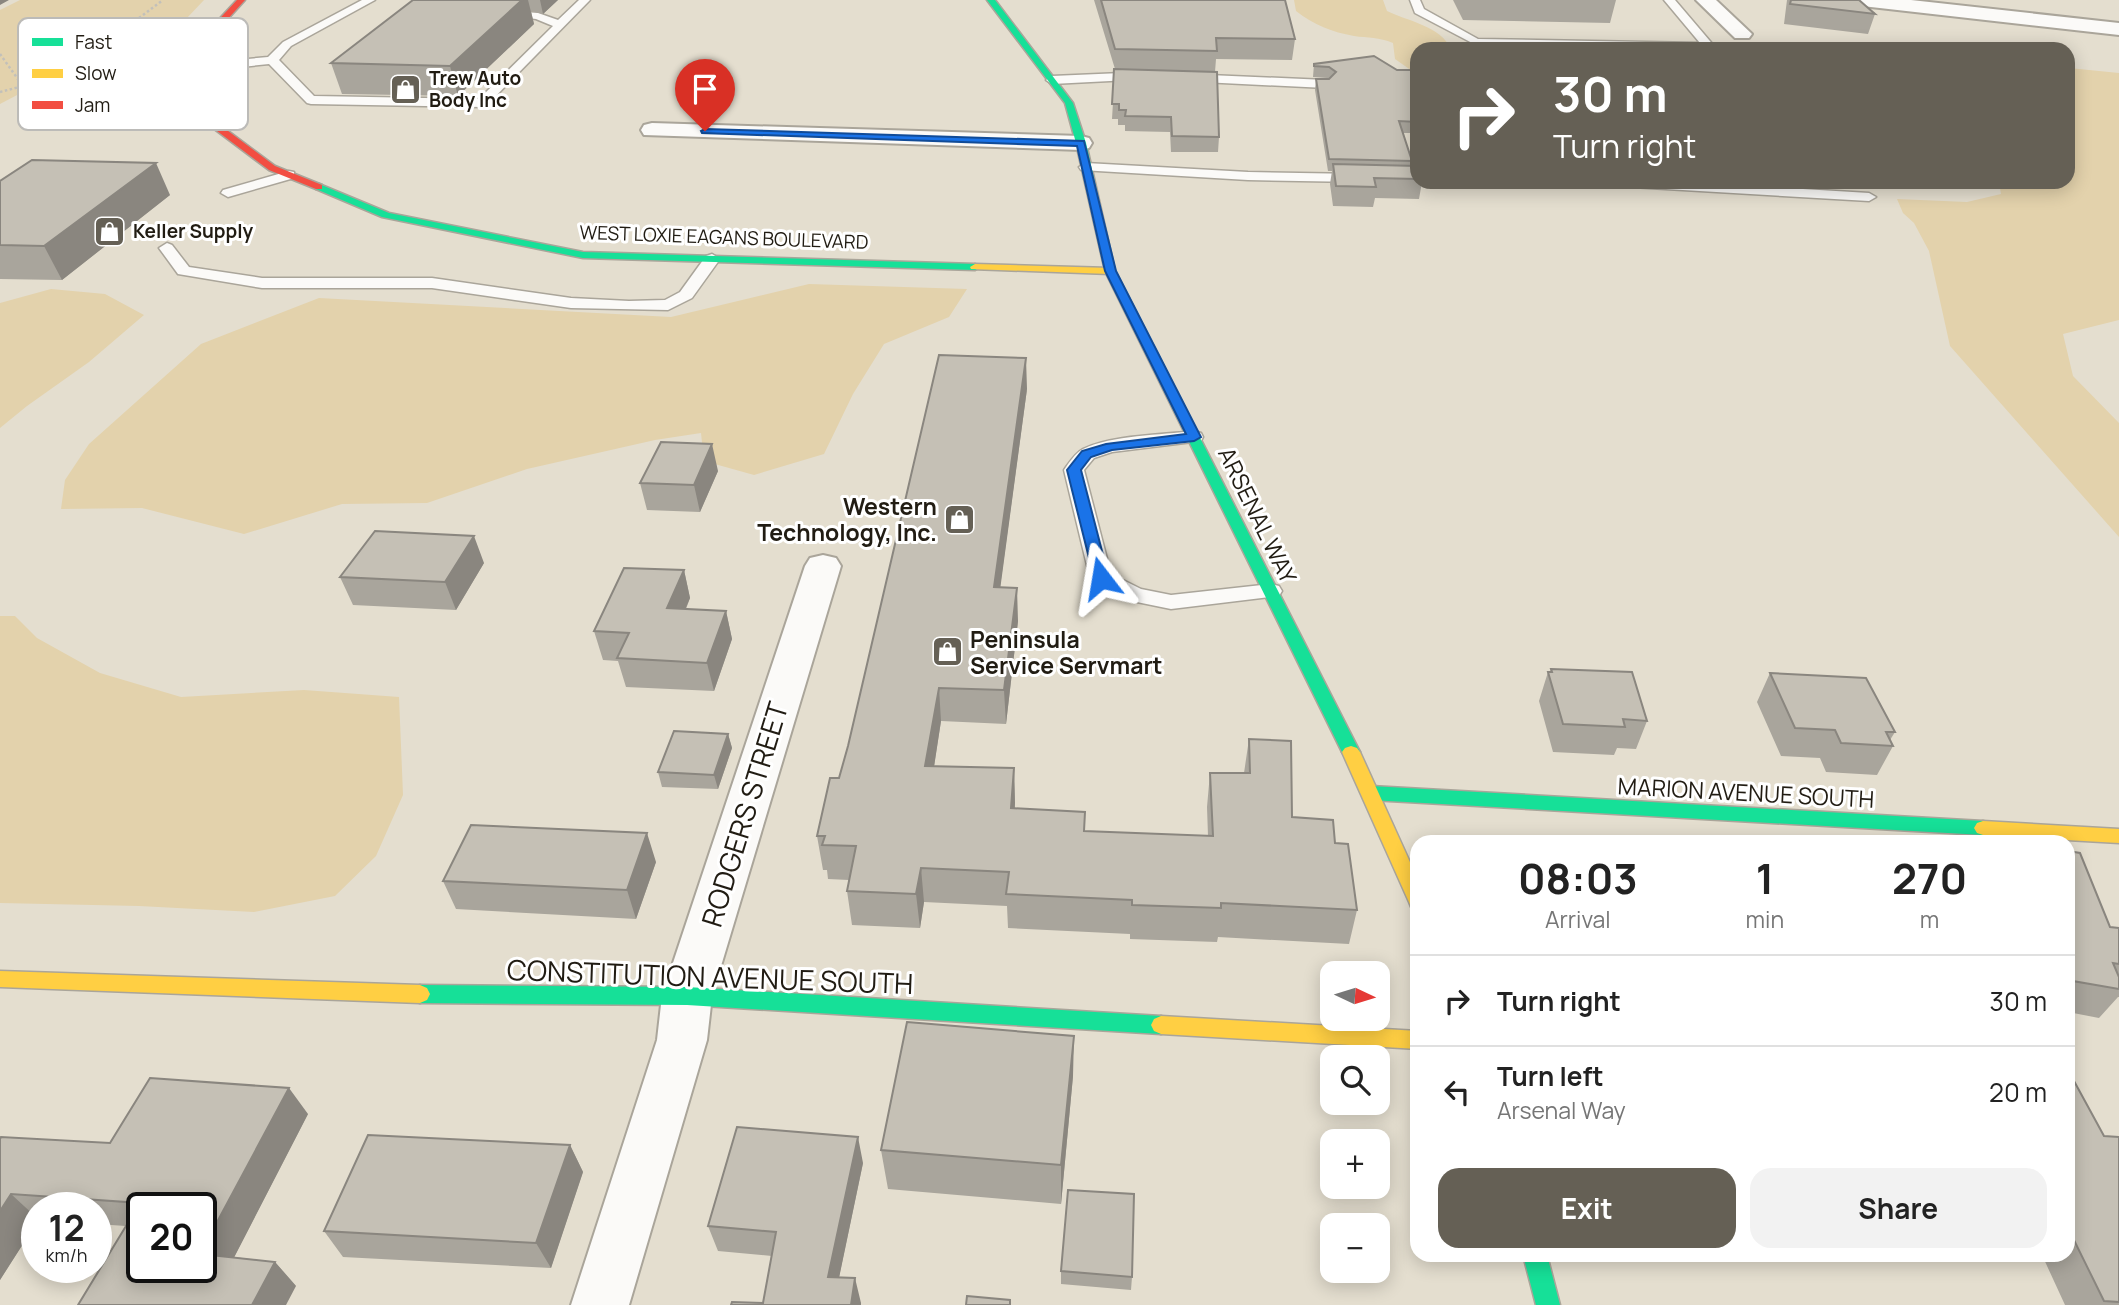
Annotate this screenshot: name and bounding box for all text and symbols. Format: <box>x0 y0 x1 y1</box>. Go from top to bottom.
legend <box>18 18 248 130</box>
text: Fast <box>75 29 112 55</box>
pin <box>675 59 735 131</box>
text: Slow <box>75 60 117 86</box>
text: 30 m <box>1553 60 1668 127</box>
place label: Trew Auto Body Inc <box>429 65 521 113</box>
icon: arrive <box>686 70 724 108</box>
icon: right <box>1438 70 1529 161</box>
shop icon: Trew Auto Body Inc <box>389 72 423 106</box>
text: Jam <box>75 92 110 118</box>
text: Turn right <box>1553 124 1696 168</box>
shop icon: Keller Supply <box>93 214 127 248</box>
place label: Keller Supply <box>133 218 254 244</box>
street label: WEST LOXIE EAGANS BOULEVARD <box>579 219 869 255</box>
street label: ARSENAL WAY <box>1211 442 1305 589</box>
place label: Western Technology, Inc. <box>757 490 937 548</box>
shop icon: Western Technology, Inc. <box>943 502 977 536</box>
position arrow <box>1064 541 1138 615</box>
place label: Peninsula Service Servmart <box>970 623 1163 681</box>
shop icon: Peninsula Service Servmart <box>930 635 964 669</box>
street label: RODGERS STREET <box>692 697 796 931</box>
street label: MARION AVENUE SOUTH <box>1617 769 1875 815</box>
text: 08:03 <box>1518 849 1638 907</box>
text: 1 <box>1756 849 1774 907</box>
text: 270 <box>1892 849 1967 907</box>
text: Arrival <box>1545 903 1611 935</box>
text: min <box>1746 903 1784 935</box>
text: m <box>1920 903 1939 935</box>
street label: CONSTITUTION AVENUE SOUTH <box>506 950 914 1002</box>
north arrow <box>1320 961 1390 1031</box>
map controls <box>1320 961 1390 1283</box>
icon: right <box>1438 982 1476 1020</box>
text: Turn right <box>1497 983 1621 1019</box>
text: 30 m <box>1990 983 2047 1019</box>
button: search <box>1320 1045 1390 1115</box>
text: Turn left <box>1497 1058 1604 1094</box>
icon: left <box>1438 1073 1476 1111</box>
text: 20 m <box>1989 1074 2047 1110</box>
text: Arsenal Way <box>1497 1094 1626 1126</box>
button: + <box>1320 1129 1390 1199</box>
button: Exit <box>1438 1168 1736 1248</box>
button: Share <box>1750 1168 2047 1248</box>
speed limit sign: 20 <box>126 1192 217 1283</box>
text: 12 <box>48 1204 85 1252</box>
button: − <box>1320 1213 1390 1283</box>
text: km/h <box>46 1243 87 1267</box>

